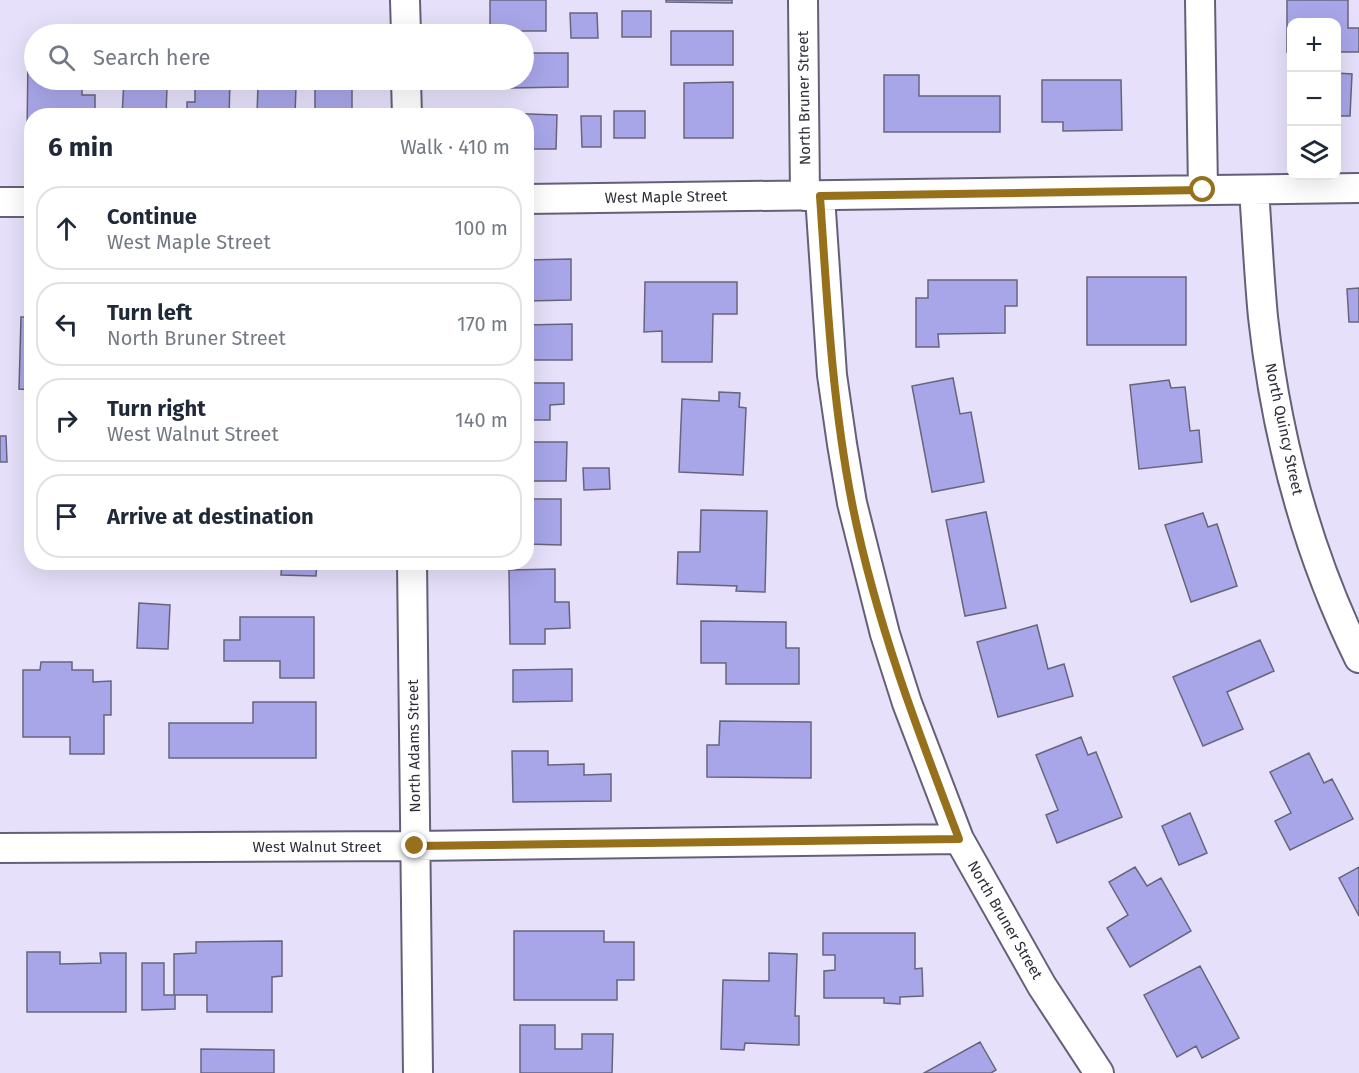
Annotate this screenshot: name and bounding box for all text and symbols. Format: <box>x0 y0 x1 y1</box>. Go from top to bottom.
map controls <box>1287 18 1341 180</box>
button: + <box>1287 18 1341 72</box>
search box <box>24 24 534 90</box>
street label: North Bruner Street <box>794 30 814 165</box>
icon: search <box>45 41 78 74</box>
text: Search here <box>93 44 211 71</box>
button: − <box>1287 72 1341 126</box>
button: layers <box>1287 126 1341 180</box>
text: 6 min <box>48 132 113 163</box>
text: Walk · 410 m <box>400 135 510 159</box>
route start <box>1189 176 1215 202</box>
street label: West Maple Street <box>604 187 728 207</box>
text: Continue <box>107 203 197 230</box>
icon: ahead <box>50 212 83 245</box>
text: 100 m <box>455 216 508 240</box>
text: West Maple Street <box>107 230 271 254</box>
text: Turn left <box>107 299 192 326</box>
icon: left <box>50 308 83 341</box>
text: 170 m <box>457 312 508 336</box>
text: North Bruner Street <box>107 326 286 350</box>
street label: North Quincy Street <box>1261 361 1307 497</box>
text: Turn right <box>107 395 206 422</box>
icon: right <box>50 404 83 437</box>
text: 140 m <box>455 408 508 432</box>
text: West Walnut Street <box>107 422 279 446</box>
icon: arrive <box>50 500 83 533</box>
text: Arrive at destination <box>107 503 314 530</box>
street label: North Adams Street <box>404 679 424 813</box>
route end <box>401 832 427 858</box>
street label: West Walnut Street <box>253 838 382 856</box>
street label: North Bruner Street <box>964 857 1047 983</box>

